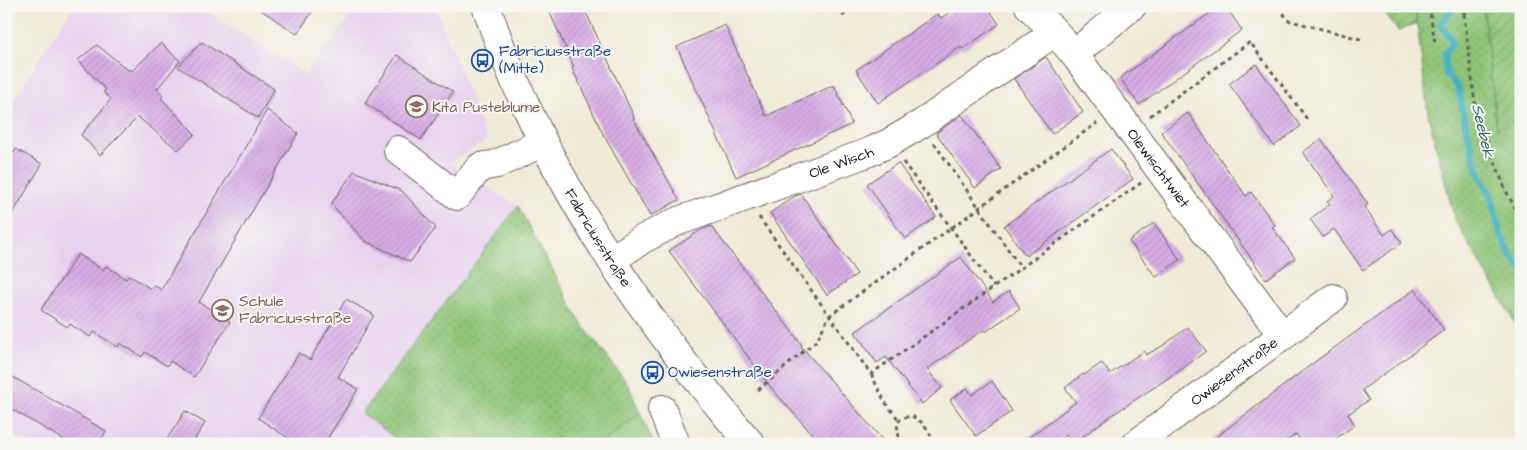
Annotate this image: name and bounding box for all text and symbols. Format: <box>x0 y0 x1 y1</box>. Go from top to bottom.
place label: Fabriciusstraße (Mitte) <box>499 41 611 79</box>
bus stop icon: Fabriciusstraße (Mitte) <box>471 48 495 72</box>
school or university icon: Kita Pusteblume <box>404 95 428 119</box>
place label: Kita Pusteblume <box>432 97 540 118</box>
water label: Seebek <box>1466 102 1500 161</box>
street label: Olewischtwiet <box>1122 124 1195 212</box>
street label: Ole Wisch <box>806 141 878 184</box>
street label: Fabriciusstraße <box>560 185 637 291</box>
place label: Schule Fabriciusstraße <box>239 291 351 329</box>
school or university icon: Schule Fabriciusstraße <box>211 298 235 322</box>
street label: Owiesenstraße <box>1186 332 1282 411</box>
bus stop icon: Owiesenstraße <box>640 360 664 384</box>
place label: Owiesenstraße <box>668 362 772 383</box>

